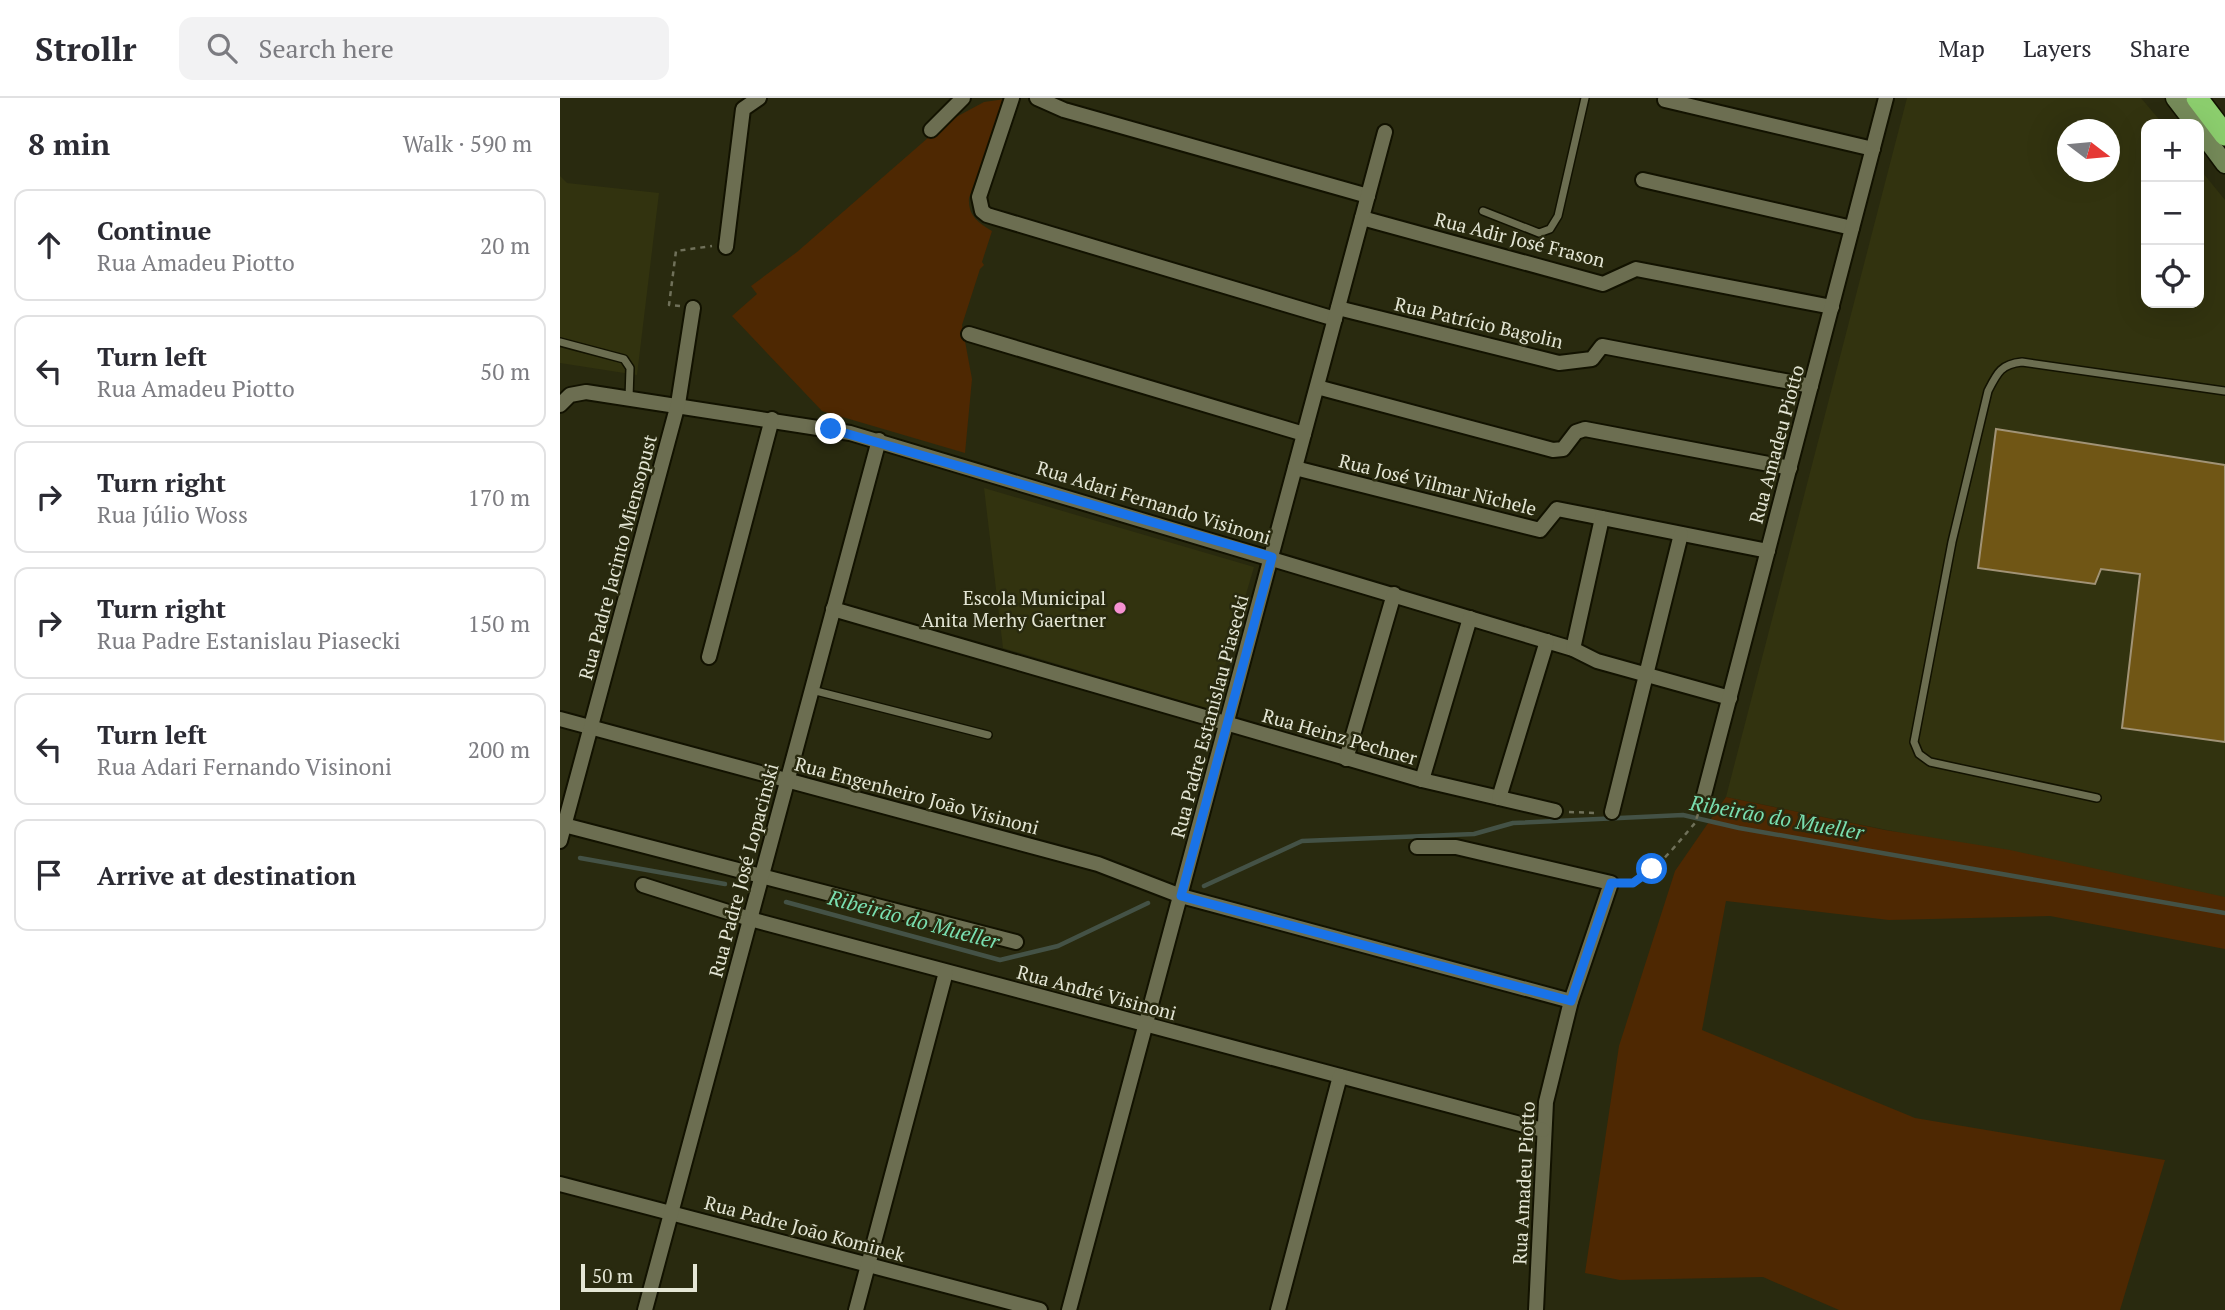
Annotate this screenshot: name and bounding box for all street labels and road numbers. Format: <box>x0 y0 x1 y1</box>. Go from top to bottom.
street label: Rua Adir José Frason <box>1432 206 1608 272</box>
street label: Rua Patrício Bagolin <box>1392 290 1566 354</box>
street label: Rua Amadeu Piotto <box>1743 362 1809 526</box>
street label: Rua Padre Jacinto Miensopust <box>572 432 662 682</box>
street label: Rua José Vilmar Nichele <box>1337 447 1539 521</box>
street label: Rua Adari Fernando Visinoni <box>1034 454 1274 550</box>
street label: Rua Padre Estanislau Piasecki <box>1164 592 1254 840</box>
street label: Rua Heinz Pechner <box>1260 702 1421 770</box>
street label: Rua Engenheiro João Visinoni <box>792 750 1042 840</box>
street label: Rua Padre José Lopacinski <box>702 760 784 980</box>
street label: Rua André Visinoni <box>1015 959 1179 1025</box>
street label: Rua Amadeu Piotto <box>1506 1101 1540 1265</box>
street label: Rua Padre João Kominek <box>702 1189 908 1267</box>

